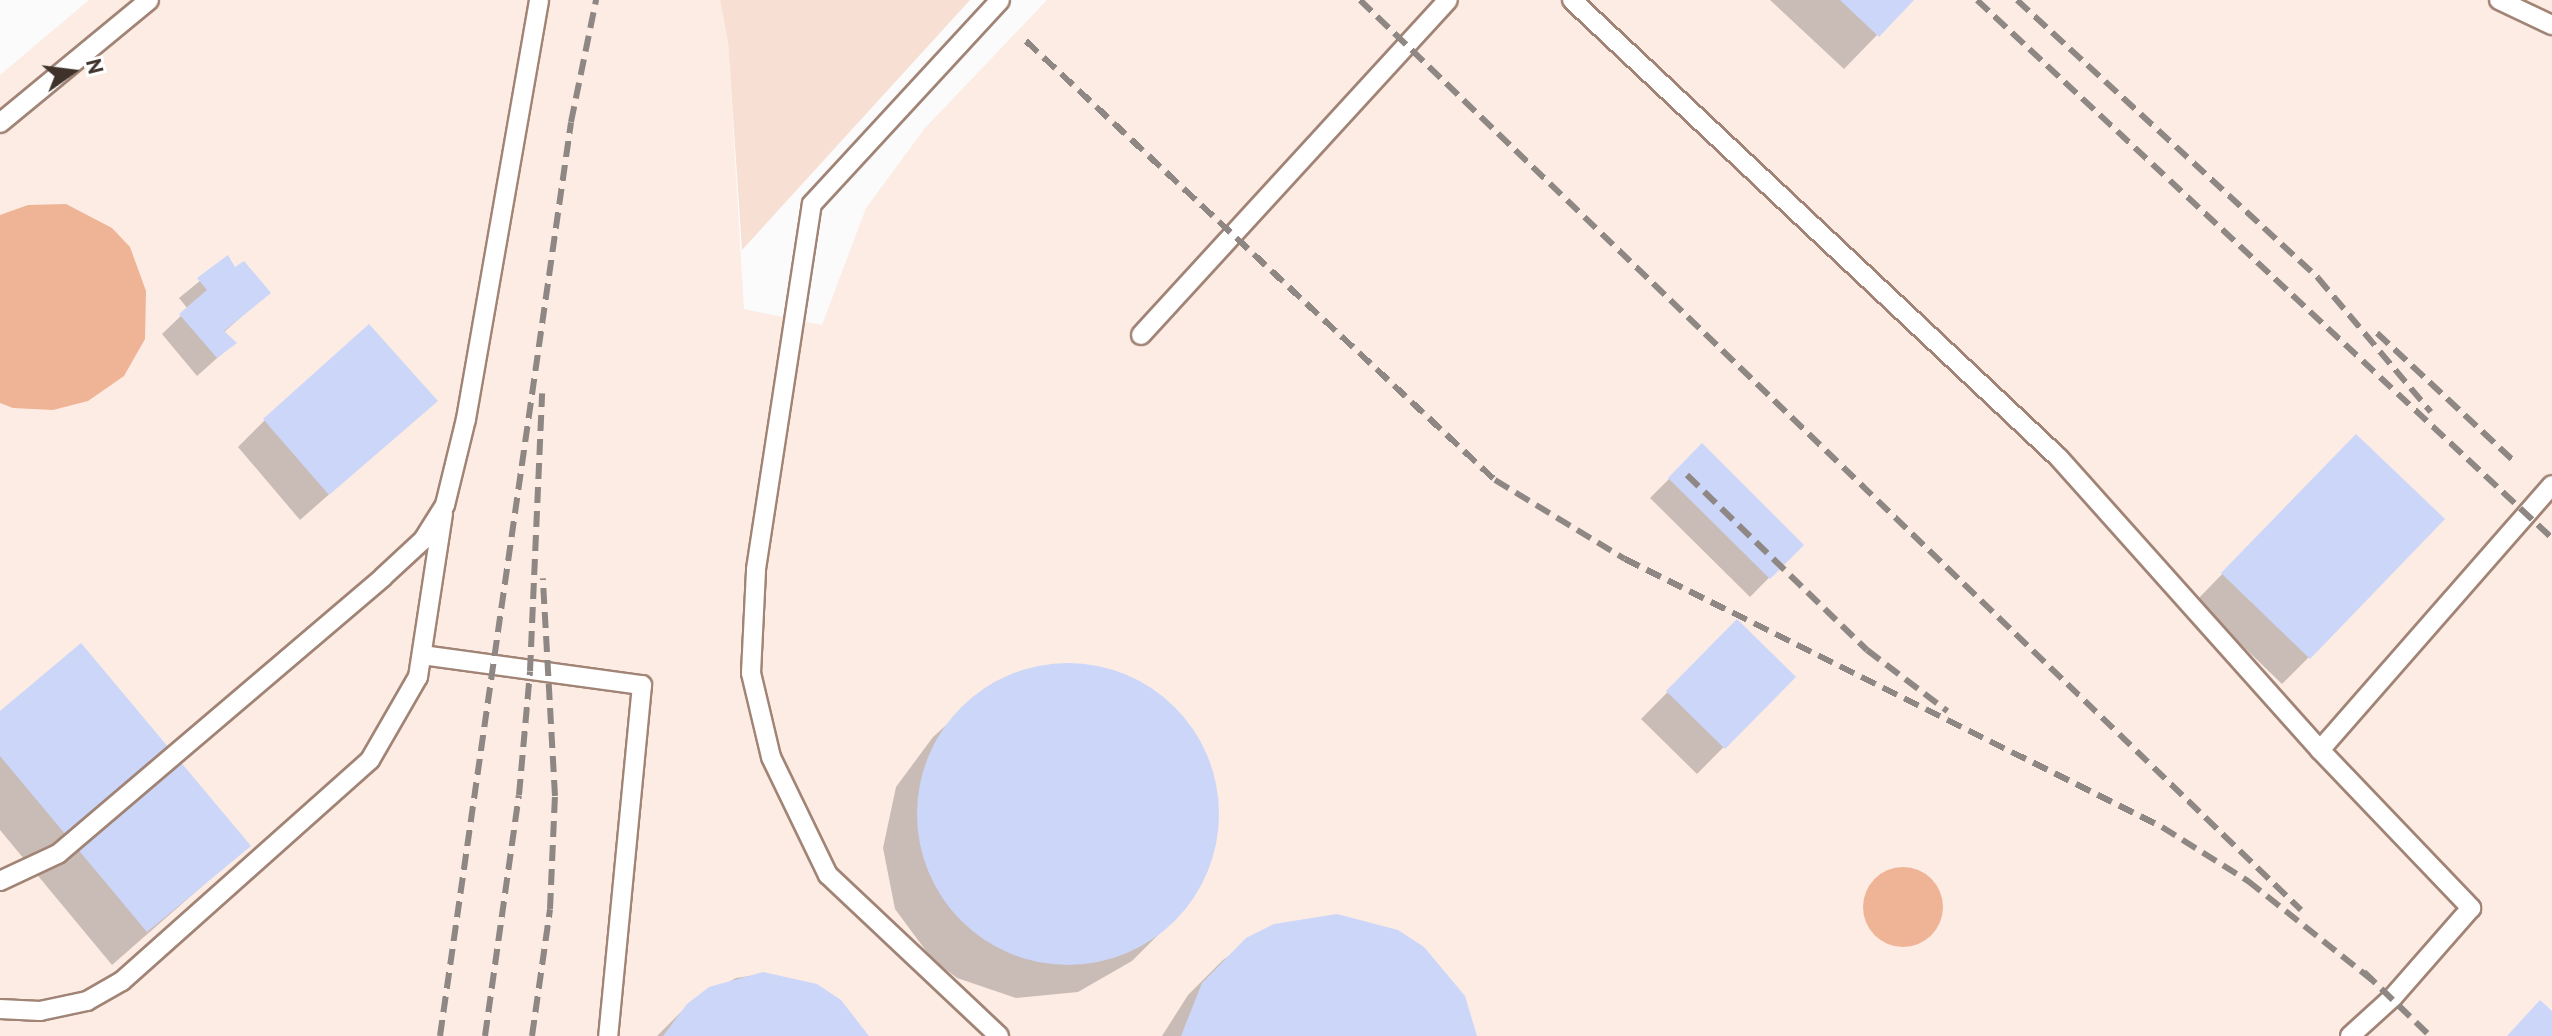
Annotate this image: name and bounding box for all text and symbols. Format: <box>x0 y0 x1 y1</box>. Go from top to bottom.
north arrow <box>32 32 112 112</box>
text: N <box>80 56 111 77</box>

